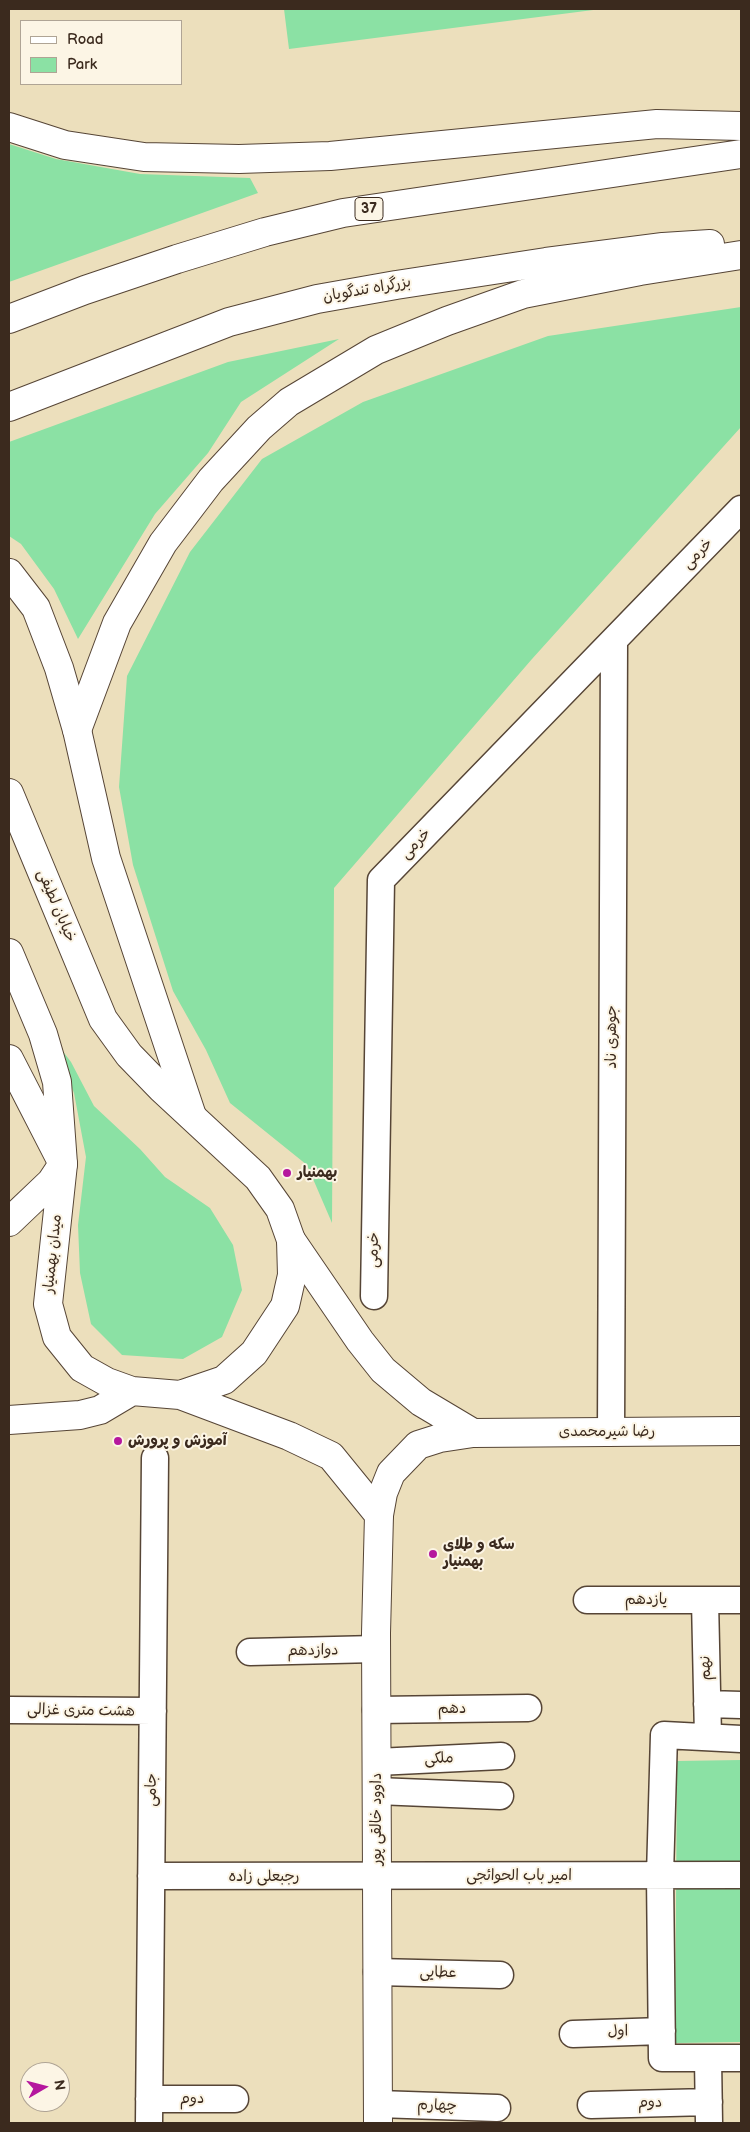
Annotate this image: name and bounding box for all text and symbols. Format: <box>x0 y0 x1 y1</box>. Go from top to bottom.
legend <box>20 20 182 85</box>
text: Road <box>67 30 103 49</box>
text: Park <box>67 55 97 74</box>
road number: 37 <box>355 198 383 220</box>
street label: بزرگراه تندگویان <box>322 273 412 307</box>
street label: خرمی <box>679 535 717 573</box>
street label: خرمی <box>397 825 435 863</box>
street label: خیابان لطیفی <box>33 867 79 945</box>
street label: جوهری ناد <box>603 1005 621 1069</box>
place label: بهمنیار <box>297 1164 337 1182</box>
marker: بهمنیار <box>281 1167 293 1179</box>
street label: میدان بهمنیار <box>40 1214 66 1294</box>
street label: خرمی <box>365 1232 383 1268</box>
street label: رضا شیرمحمدی <box>559 1423 655 1441</box>
place label: آموزش و پرورش <box>128 1432 227 1450</box>
marker: آموزش و پرورش <box>112 1435 124 1447</box>
place label: سکه و طلای بهمنیار <box>443 1536 515 1571</box>
marker: سکه و طلای بهمنیار <box>427 1548 439 1560</box>
street label: یازدهم <box>625 1591 667 1609</box>
street label: دوازدهم <box>287 1642 339 1660</box>
street label: نهم <box>697 1656 715 1680</box>
street label: دهم <box>438 1700 466 1718</box>
street label: هشت متری غزالی <box>27 1701 135 1721</box>
street label: ملکی <box>424 1749 454 1769</box>
street label: جامی <box>143 1773 161 1807</box>
street label: داوود خالقی پور <box>368 1773 386 1865</box>
street label: امیر باب الحوائجی <box>466 1867 572 1885</box>
street label: رجبعلی زاده <box>229 1868 299 1886</box>
street label: عطایی <box>419 1964 457 1982</box>
street label: اول <box>607 2023 629 2041</box>
north arrow <box>20 2062 70 2112</box>
text: N <box>50 2079 69 2091</box>
street label: دوم <box>180 2090 204 2108</box>
street label: دوم <box>638 2094 662 2112</box>
street label: چهارم <box>417 2096 457 2116</box>

